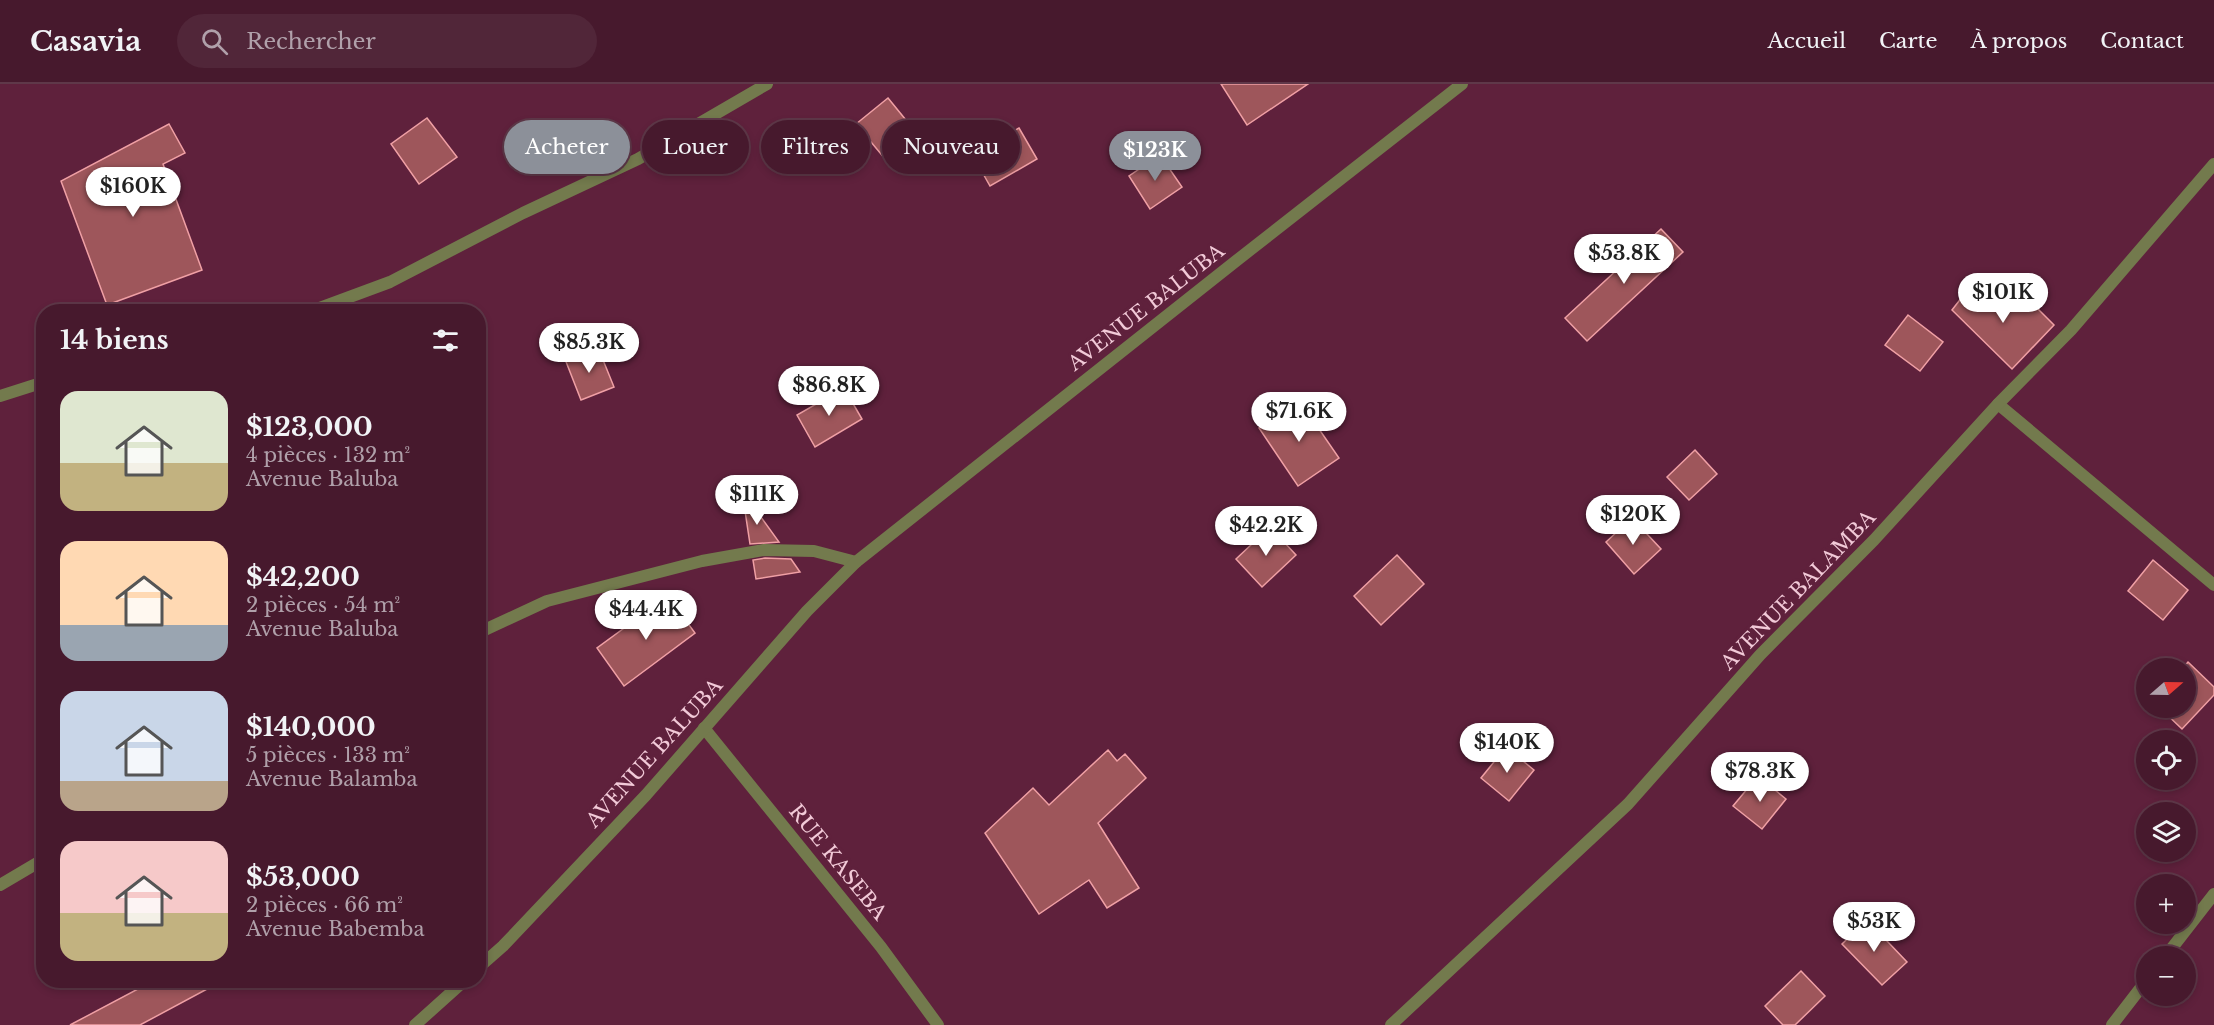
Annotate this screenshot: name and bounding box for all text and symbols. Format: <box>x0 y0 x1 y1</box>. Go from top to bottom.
search box <box>177 14 597 68</box>
text: Casavia <box>30 24 141 59</box>
icon: search <box>198 25 231 58</box>
text: Rechercher <box>246 28 376 55</box>
text: Accueil <box>1768 28 1846 54</box>
text: Carte <box>1879 28 1938 54</box>
text: À propos <box>1971 28 2067 54</box>
text: Contact <box>2100 28 2184 54</box>
chip: Acheter <box>504 120 630 174</box>
chip: Louer <box>642 120 749 174</box>
chip: Filtres <box>761 120 870 174</box>
chip: Nouveau <box>882 120 1020 174</box>
pin: $123K <box>1113 131 1197 182</box>
text: $123K <box>1123 138 1187 162</box>
pin: $160K <box>91 167 175 218</box>
text: $160K <box>100 174 166 198</box>
pin: $53.8K <box>1575 234 1673 285</box>
street label: AVENUE BALUBA <box>1062 238 1230 376</box>
text: $53.8K <box>1588 241 1660 265</box>
pin: $101K <box>1961 273 2045 324</box>
text: $101K <box>1972 280 2034 304</box>
pin: $85.3K <box>540 323 638 374</box>
text: 14 biens <box>60 324 169 356</box>
icon: filters <box>429 324 462 357</box>
text: $85.3K <box>553 330 625 354</box>
pin: $86.8K <box>780 366 878 417</box>
text: $86.8K <box>792 373 866 397</box>
pin: $71.6K <box>1250 392 1348 443</box>
text: $71.6K <box>1265 399 1333 423</box>
text: $123,000 <box>246 411 373 443</box>
icon: home <box>108 415 180 487</box>
text: 4 pièces · 132 m² <box>246 443 410 467</box>
text: Avenue Baluba <box>246 467 398 491</box>
pin: $111K <box>715 475 799 526</box>
text: $111K <box>729 482 785 506</box>
pin: $120K <box>1591 495 1675 546</box>
text: $120K <box>1600 502 1666 526</box>
street label: AVENUE BALAMBA <box>1715 505 1881 675</box>
pin: $42.2K <box>1217 506 1315 557</box>
text: $42.2K <box>1229 513 1303 537</box>
text: $42,200 <box>246 561 360 593</box>
icon: home <box>108 565 180 637</box>
pin: $44.4K <box>597 590 695 641</box>
text: 2 pièces · 54 m² <box>246 593 400 617</box>
text: $44.4K <box>609 597 683 621</box>
text: Avenue Baluba <box>246 617 398 641</box>
north arrow <box>2136 658 2196 718</box>
map controls <box>2136 658 2196 1006</box>
street label: AVENUE BALUBA <box>580 673 728 833</box>
text: $140,000 <box>246 711 376 743</box>
icon: home <box>108 715 180 787</box>
pin: $140K <box>1465 723 1549 774</box>
text: $140K <box>1474 730 1540 754</box>
button: locate <box>2136 730 2196 790</box>
text: 5 pièces · 133 m² <box>246 743 410 767</box>
pin: $78.3K <box>1711 752 1809 803</box>
text: $78.3K <box>1725 759 1795 783</box>
text: Avenue Balamba <box>246 767 418 791</box>
street label: RUE KASEBA <box>784 799 892 925</box>
button: layers <box>2136 802 2196 862</box>
text: $53,000 <box>246 861 360 893</box>
icon: home <box>108 865 180 937</box>
button: + <box>2136 874 2196 934</box>
text: 2 pièces · 66 m² <box>246 893 403 917</box>
pin: $53K <box>1838 902 1910 953</box>
text: $53K <box>1847 909 1901 933</box>
text: Avenue Babemba <box>246 917 424 941</box>
button: − <box>2136 946 2196 1006</box>

